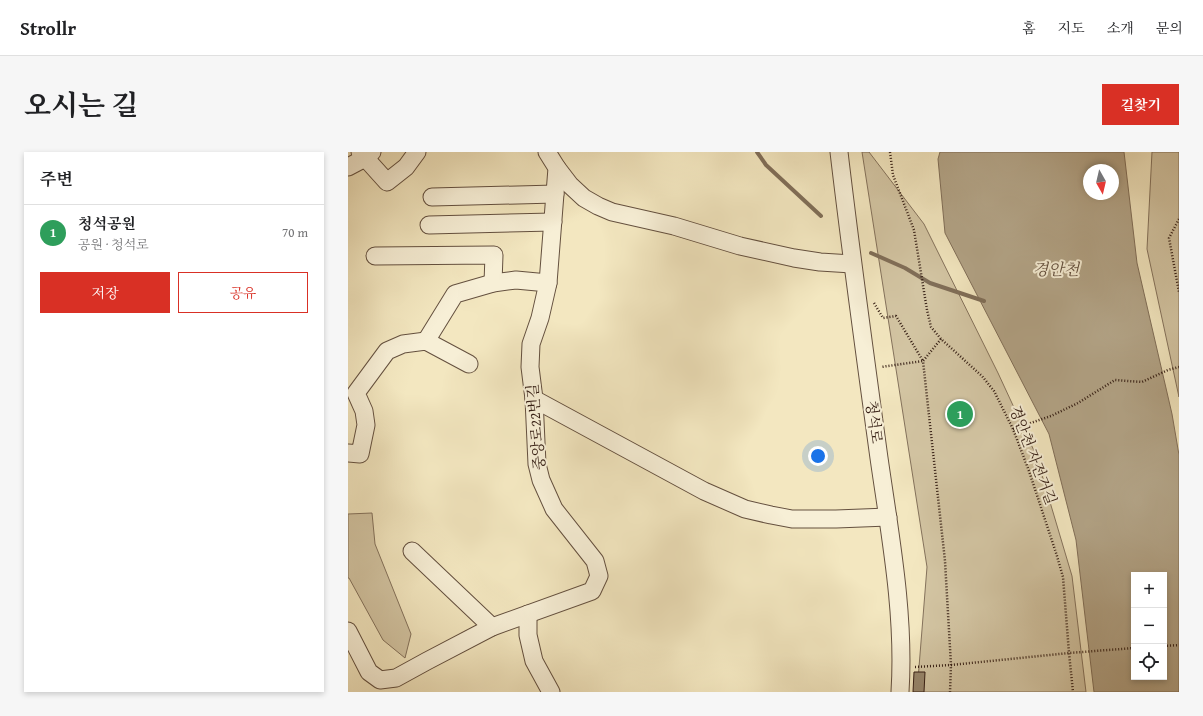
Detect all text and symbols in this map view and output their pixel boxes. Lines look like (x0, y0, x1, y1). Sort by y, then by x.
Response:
text: Strollr (20, 14, 76, 42)
text: 홈 (1022, 18, 1036, 38)
text: 지도 (1058, 18, 1085, 38)
text: 소개 (1107, 18, 1134, 38)
text: 문의 (1156, 18, 1183, 38)
text: 오시는 길 (24, 84, 138, 125)
button: 길찾기 (1102, 84, 1179, 125)
north arrow (1083, 164, 1119, 200)
text: 주변 (40, 166, 73, 191)
text: 청석공원 (78, 213, 136, 234)
text: 1 (50, 223, 56, 242)
text: 70 m (282, 223, 308, 242)
text: 공원 · 청석로 (78, 235, 149, 254)
water label: 경안천 (1033, 257, 1081, 281)
button: 저장 (40, 272, 170, 313)
button: 공유 (178, 272, 308, 313)
street label: 중앙로22번길 (521, 383, 550, 471)
street label: 청석로 (861, 399, 888, 445)
pin: 1 (947, 399, 973, 429)
street label: 경안천 자전거길 (1005, 402, 1062, 507)
your location (808, 446, 828, 466)
map controls (1131, 572, 1167, 680)
button: + (1131, 572, 1167, 608)
button: − (1131, 608, 1167, 644)
button: locate (1131, 644, 1167, 680)

